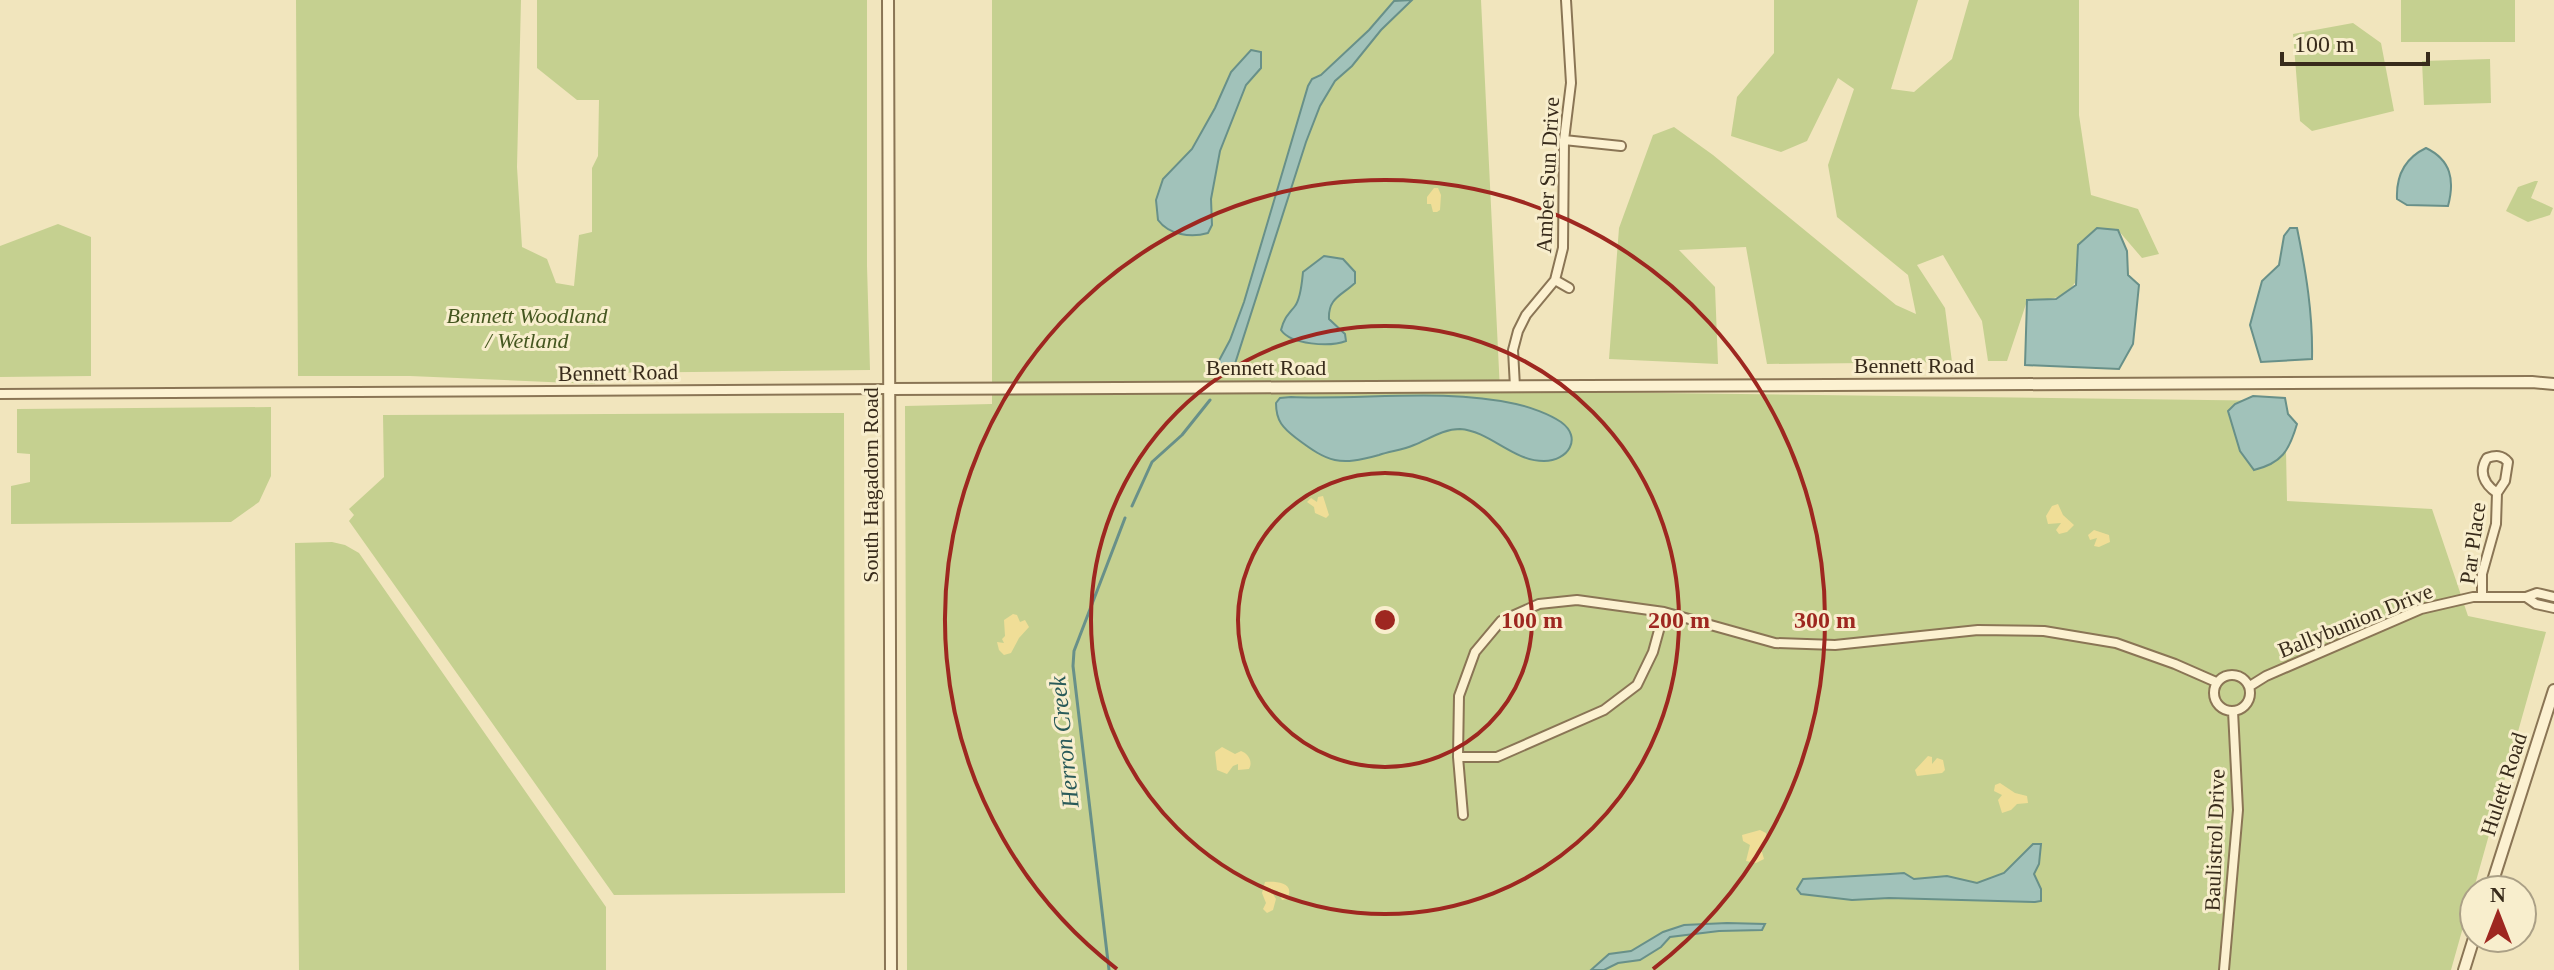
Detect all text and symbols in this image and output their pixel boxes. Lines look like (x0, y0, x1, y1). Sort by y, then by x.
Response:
scale bar (2282, 16, 2428, 66)
text: 100 m (2294, 31, 2355, 57)
street label: Amber Sun Drive (1531, 96, 1564, 254)
park label: Bennett Woodland / Wetland (446, 303, 609, 353)
street label: Bennett Road (1854, 353, 1974, 378)
street label: Bennett Road (1206, 355, 1326, 380)
street label: Bennett Road (558, 359, 678, 386)
street label: South Hagadorn Road (858, 387, 883, 583)
street label: Par Place (2454, 500, 2491, 586)
street label: Ballybunion Drive (2274, 578, 2436, 663)
centre of rings (1371, 606, 1399, 634)
text: 100 m (1501, 607, 1563, 633)
text: 200 m (1648, 607, 1710, 633)
text: 300 m (1794, 607, 1856, 633)
water label: Herron Creek (1044, 675, 1084, 810)
street label: Hulett Road (2475, 729, 2532, 839)
street label: Baulistrol Drive (2200, 768, 2229, 912)
north arrow (2458, 874, 2538, 954)
text: N (2490, 882, 2506, 907)

